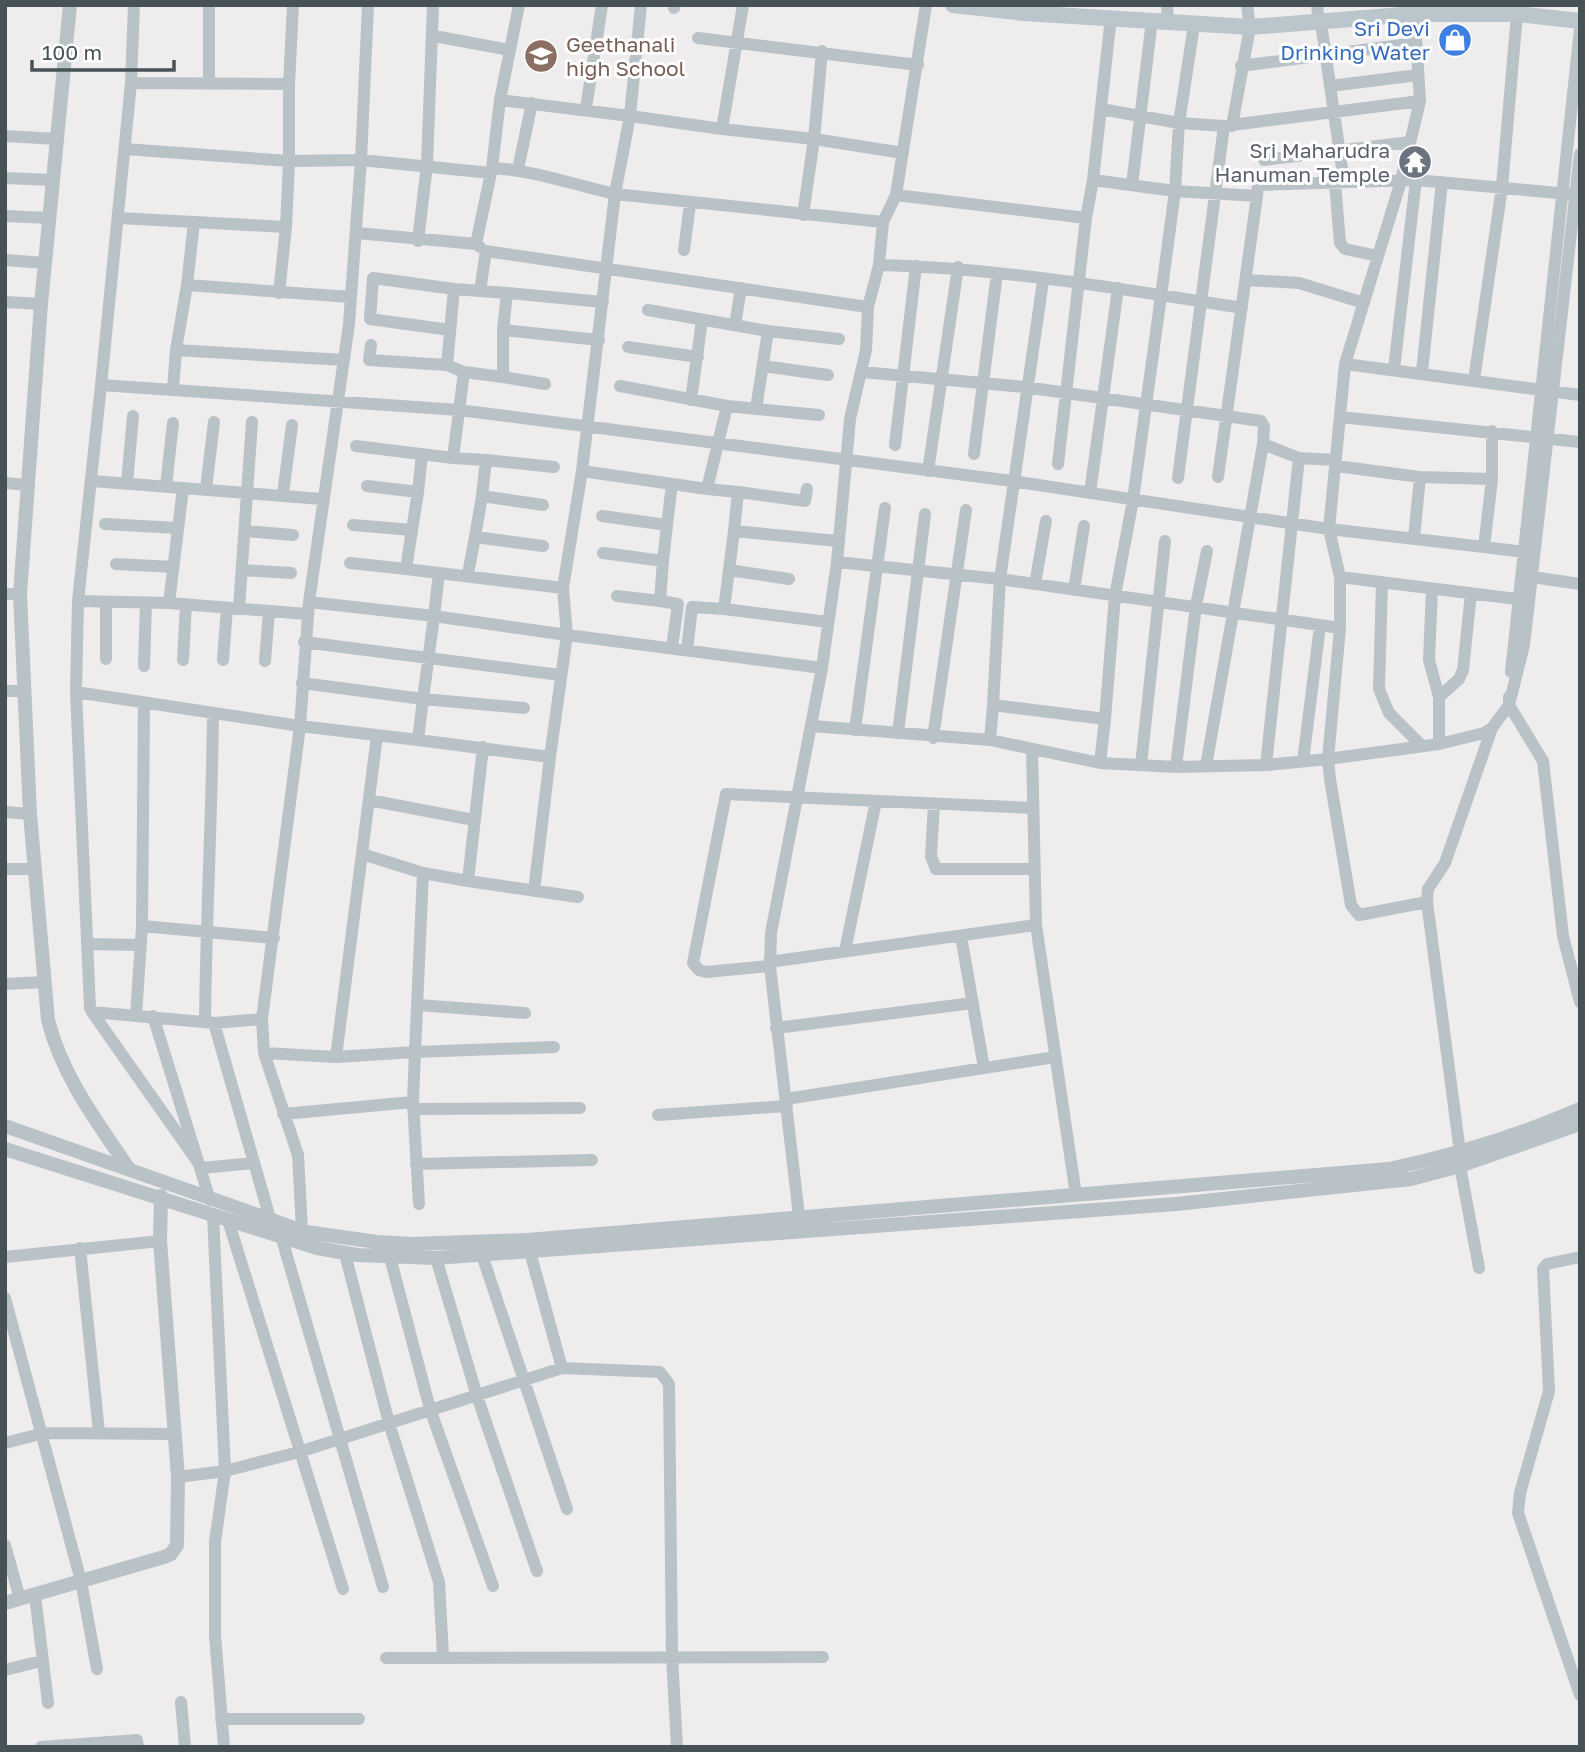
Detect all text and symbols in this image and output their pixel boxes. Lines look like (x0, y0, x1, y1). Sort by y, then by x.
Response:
place label: Sri Devi Drinking Water (1280, 15, 1430, 65)
shop icon: Sri Devi Drinking Water (1436, 21, 1474, 59)
scale bar (32, 28, 173, 72)
place label: Geethanali high School (566, 31, 685, 81)
school or university icon: Geethanali high School (522, 37, 560, 75)
text: 100 m (42, 39, 102, 65)
place label: Sri Maharudra Hanuman Temple (1214, 137, 1390, 187)
temple icon: Sri Maharudra Hanuman Temple (1396, 143, 1434, 181)

